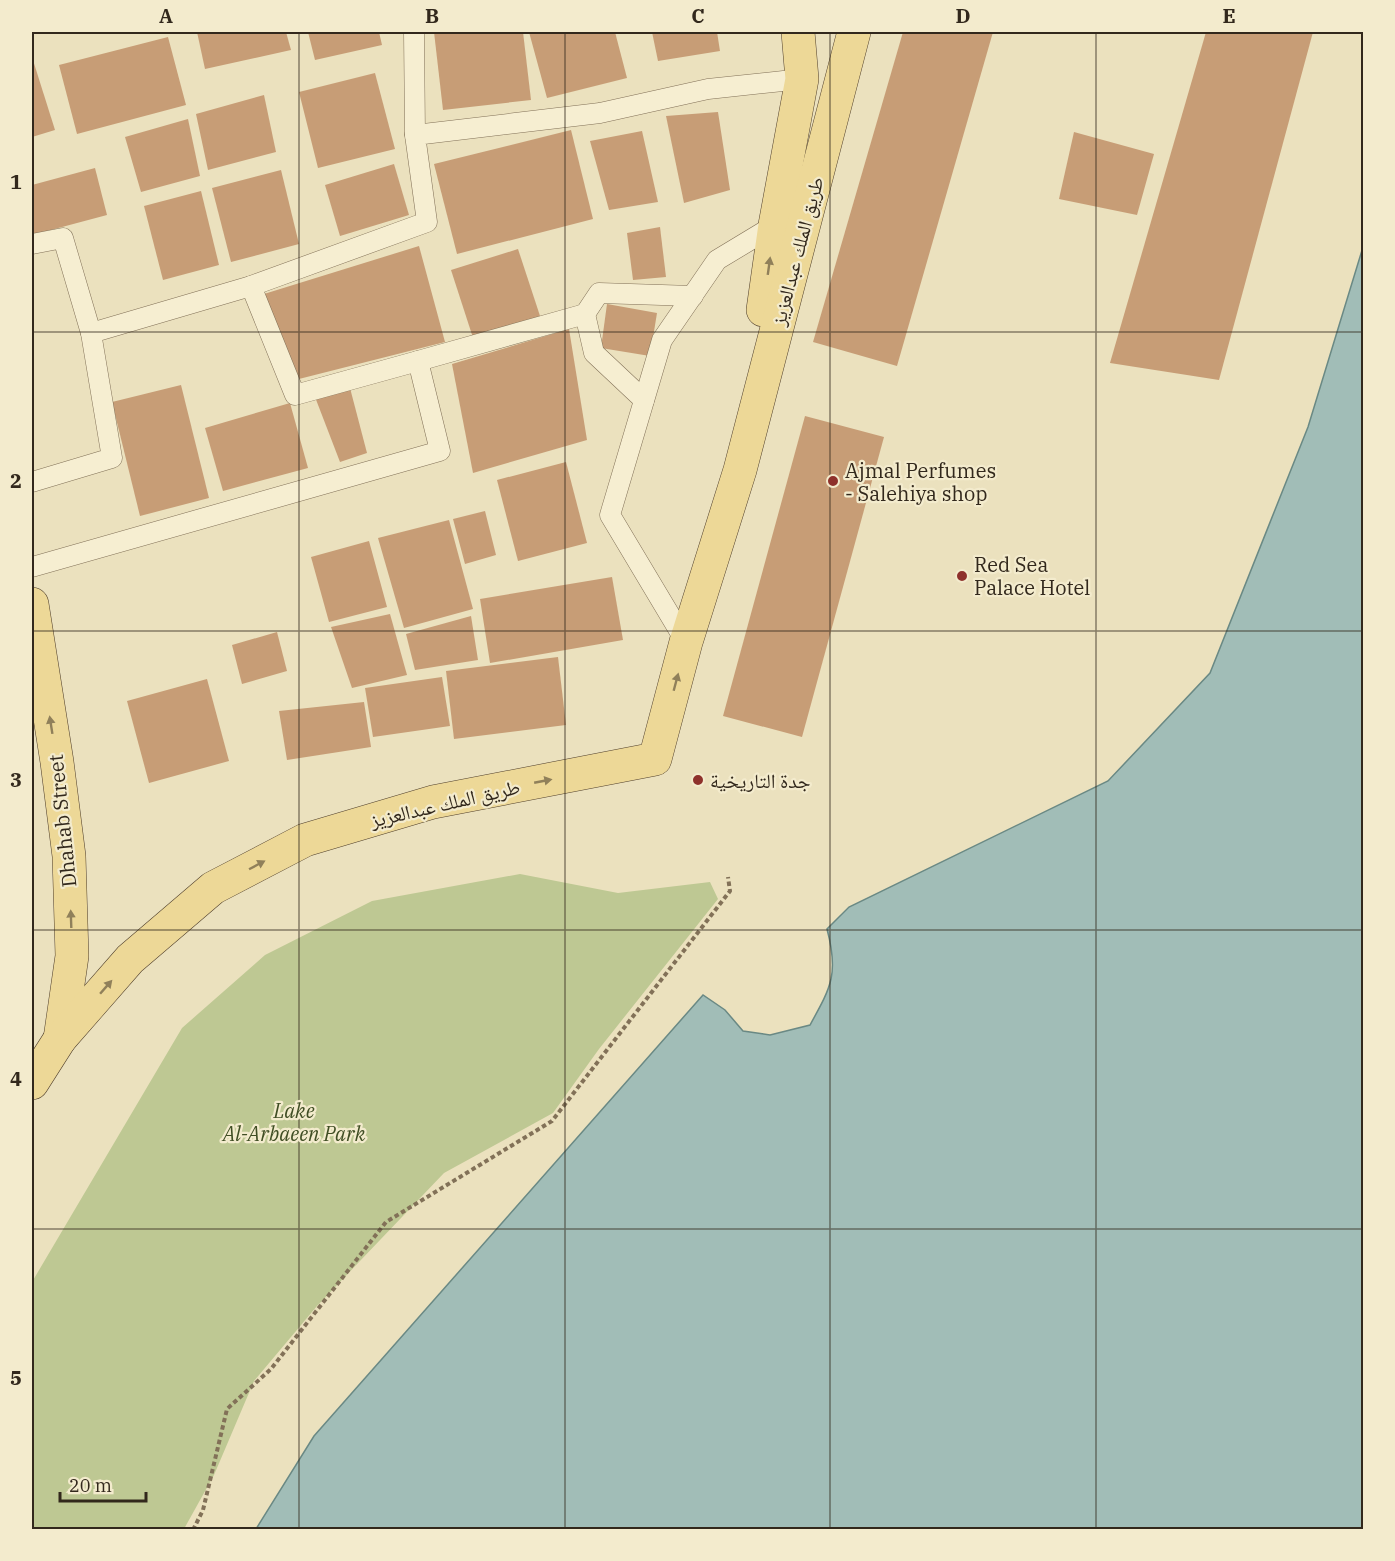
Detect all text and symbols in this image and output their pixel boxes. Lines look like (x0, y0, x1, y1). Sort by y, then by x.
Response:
text: A (159, 2, 173, 29)
text: B (425, 2, 439, 29)
text: C (691, 2, 705, 29)
text: D (955, 2, 971, 29)
text: E (1222, 2, 1236, 29)
text: 1 (10, 168, 22, 195)
street label: طريق الملك عبدالعزيز (764, 174, 830, 329)
one-way arrow (764, 256, 773, 275)
place label: Ajmal Perfumes - Salehiya shop (845, 457, 996, 507)
text: 2 (10, 467, 22, 494)
marker: Ajmal Perfumes - Salehiya shop (826, 474, 840, 488)
place label: Red Sea Palace Hotel (974, 551, 1090, 601)
marker: Red Sea Palace Hotel (955, 569, 969, 583)
one-way arrow (671, 672, 681, 691)
one-way arrow (47, 715, 56, 734)
street label: Dhahab Street (42, 753, 82, 889)
text: 3 (10, 766, 22, 793)
place label: جدة التاريخية (710, 767, 811, 794)
street label: طريق الملك عبدالعزيز (367, 773, 523, 834)
marker: جدة التاريخية (691, 773, 705, 787)
one-way arrow (533, 776, 552, 785)
one-way arrow (248, 860, 265, 870)
one-way arrow (66, 909, 76, 928)
one-way arrow (99, 980, 112, 995)
text: 4 (10, 1065, 22, 1092)
park label: Lake Al-Arbaeen Park (221, 1097, 366, 1147)
text: 5 (10, 1364, 22, 1391)
scale bar (60, 1465, 146, 1503)
text: 20 m (69, 1474, 112, 1497)

